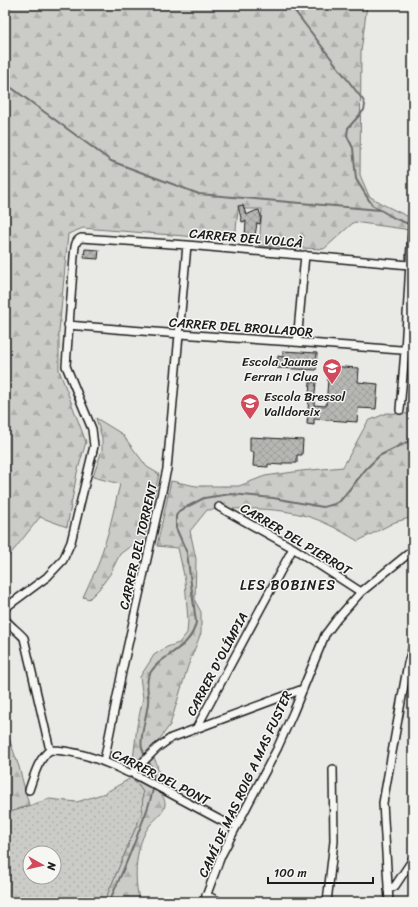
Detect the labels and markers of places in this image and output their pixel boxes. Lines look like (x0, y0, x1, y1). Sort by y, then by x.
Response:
place label: Escola Jaume Ferran i Clua (242, 350, 318, 388)
school or university icon: Escola Jaume Ferran i Clua (321, 357, 343, 385)
place label: Escola Bressol Valldoreix (264, 385, 346, 423)
school or university icon: Escola Bressol Valldoreix (239, 392, 261, 420)

